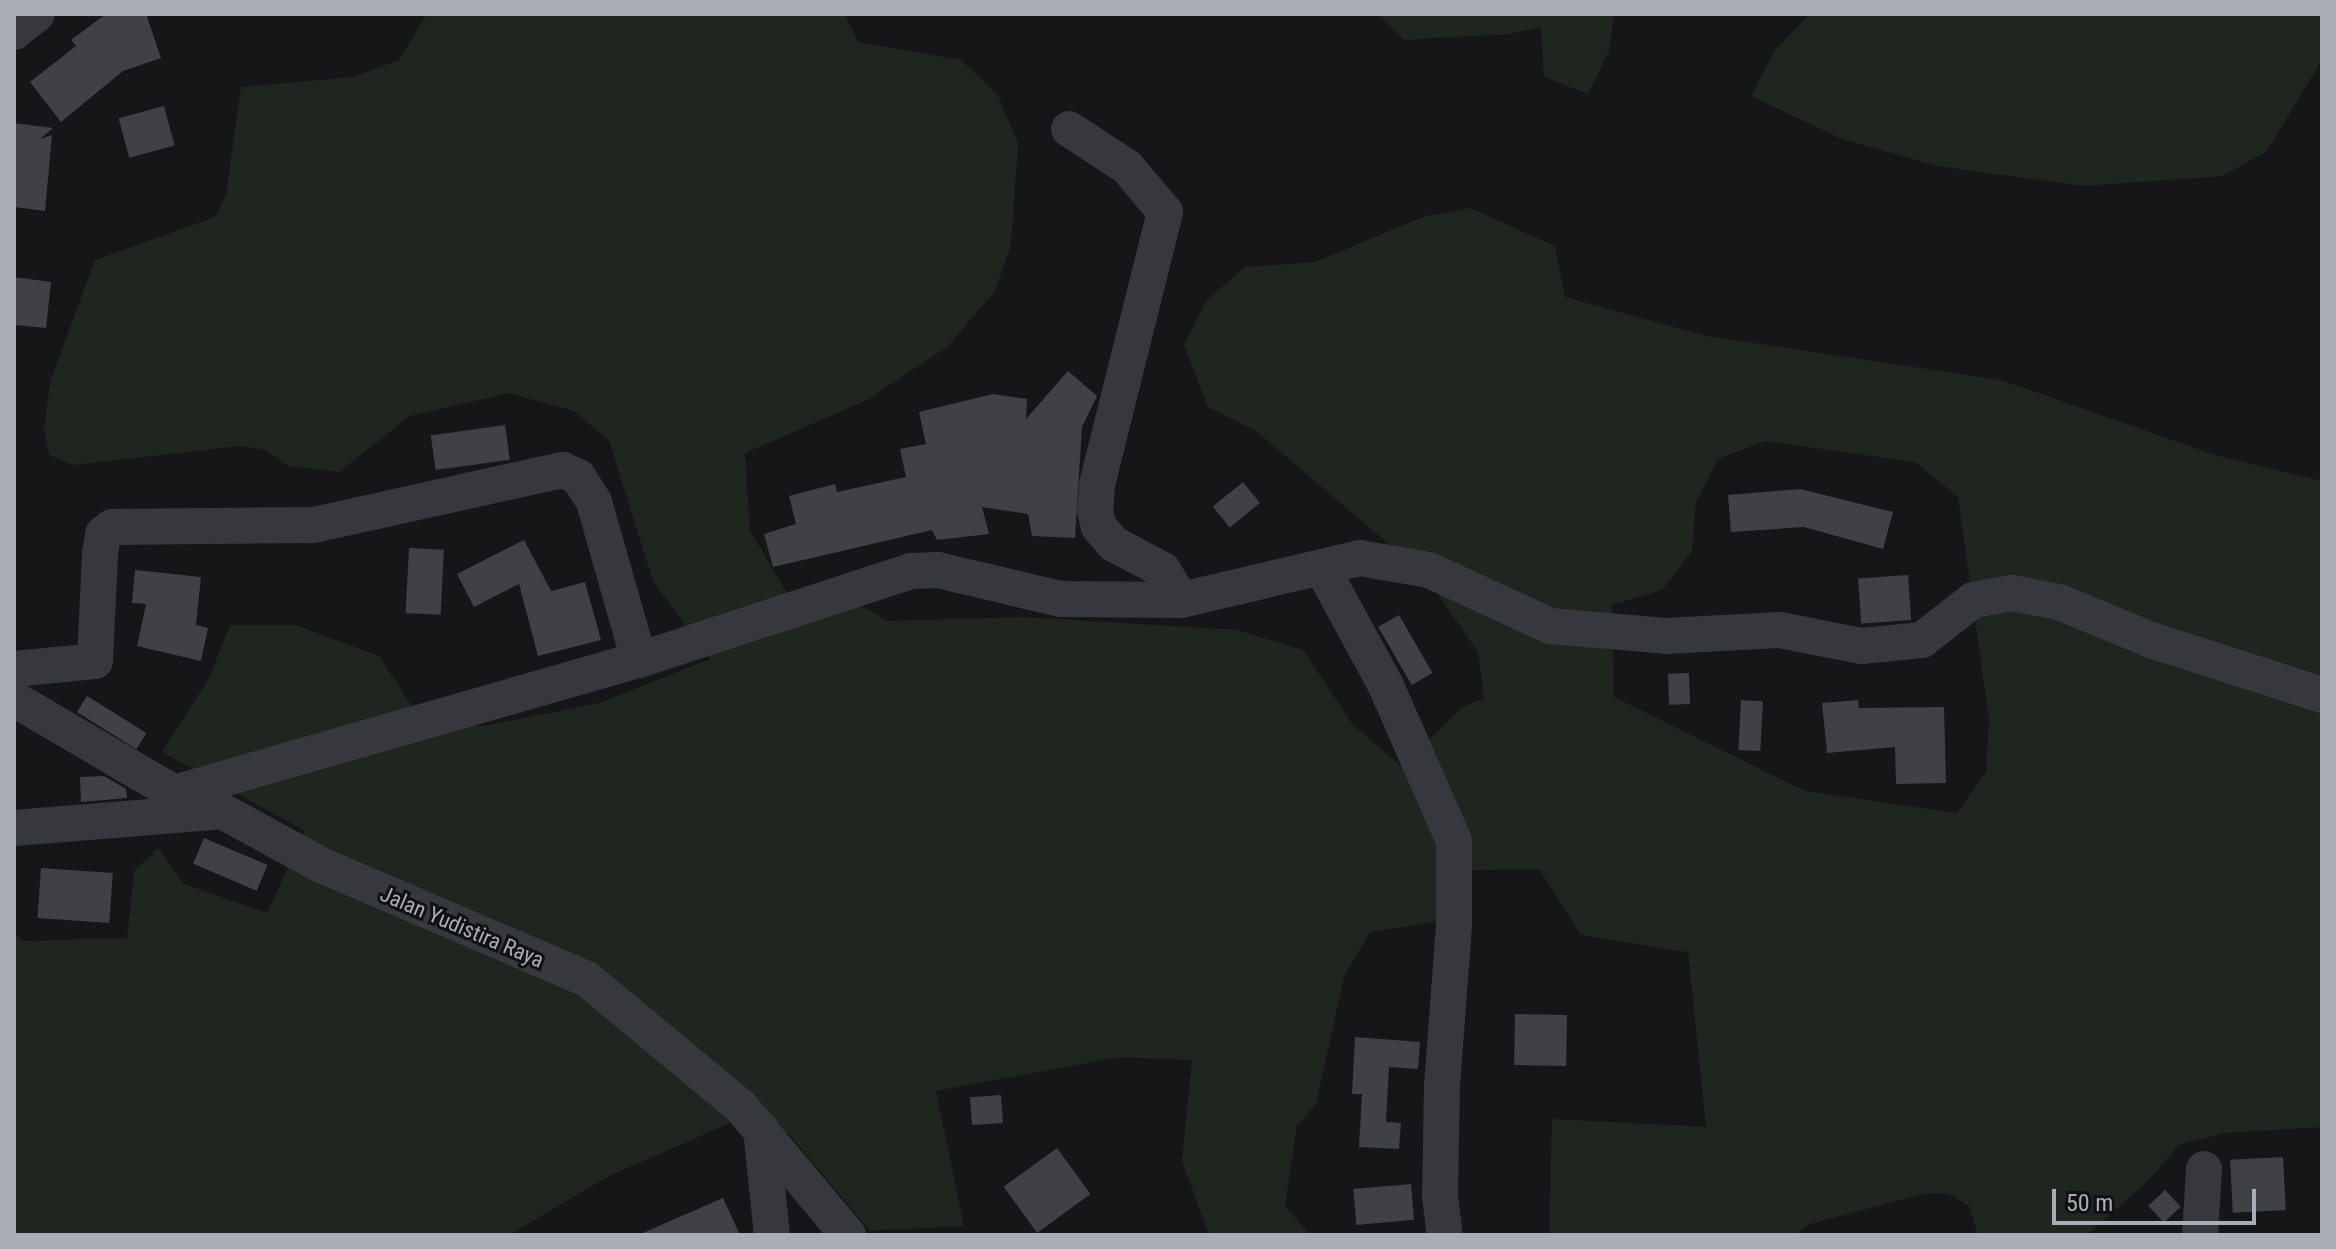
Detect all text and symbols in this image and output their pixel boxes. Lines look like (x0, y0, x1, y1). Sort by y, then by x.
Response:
street label: Jalan Yudistira Raya (376, 881, 548, 973)
scale bar (2056, 1173, 2260, 1223)
text: 50 m (2066, 1189, 2113, 1217)

